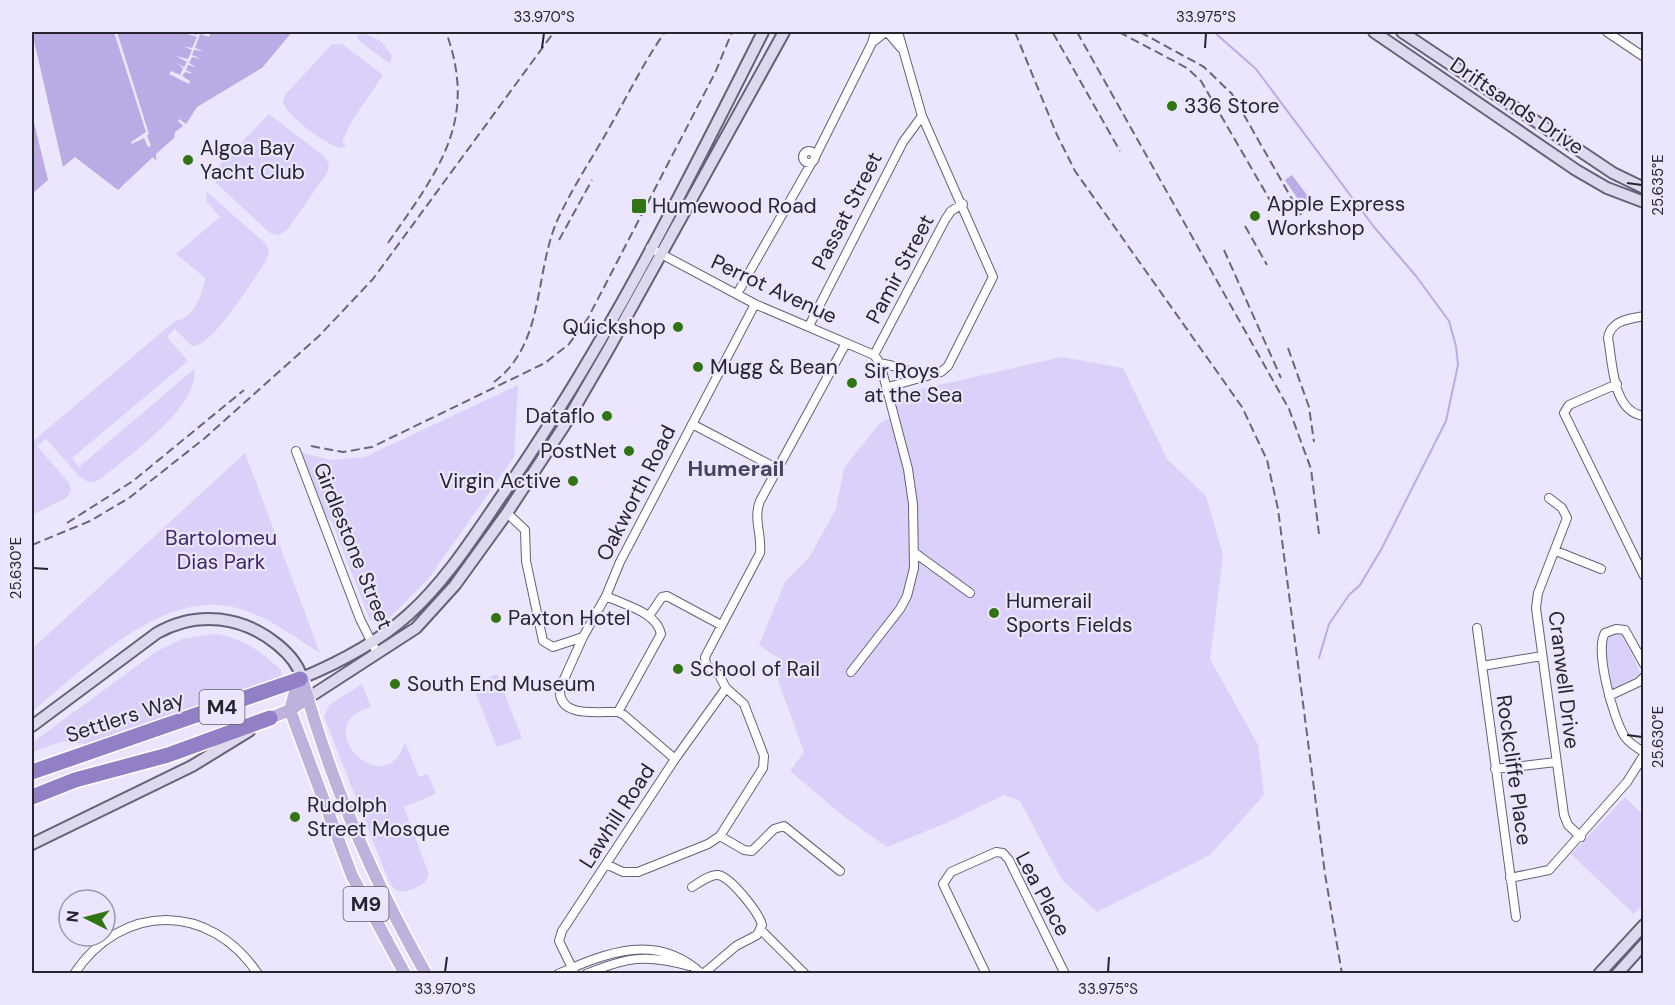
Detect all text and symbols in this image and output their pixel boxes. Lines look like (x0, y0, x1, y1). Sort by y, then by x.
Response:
text: 33.970°S (513, 7, 575, 27)
text: 33.975°S (1176, 7, 1236, 27)
street label: Driftsands Drive (1445, 51, 1589, 161)
place label: 336 Store (1184, 92, 1280, 120)
marker: 336 Store (1165, 99, 1179, 113)
place label: Algoa Bay Yacht Club (200, 134, 305, 186)
street label: Passat Street (805, 147, 889, 275)
marker: Algoa Bay Yacht Club (181, 153, 195, 167)
text: 25.635°E (1648, 154, 1668, 216)
place label: Apple Express Workshop (1267, 190, 1405, 242)
place label: Humewood Road (652, 192, 817, 220)
marker: Humewood Road (630, 197, 648, 215)
marker: Apple Express Workshop (1248, 209, 1262, 223)
street label: Pamir Street (860, 210, 940, 328)
street label: Perrot Avenue (707, 248, 842, 330)
place label: Quickshop (562, 313, 666, 341)
marker: Quickshop (671, 320, 685, 334)
place label: Mugg & Bean (710, 353, 838, 381)
place label: Sir Roys at the Sea (864, 357, 962, 409)
marker: Mugg & Bean (691, 360, 705, 374)
marker: Sir Roys at the Sea (845, 376, 859, 390)
place label: Dataflo (525, 402, 595, 430)
marker: Dataflo (600, 409, 614, 423)
street label: Oakworth Road (590, 420, 682, 566)
place label: PostNet (540, 437, 617, 465)
marker: PostNet (622, 444, 636, 458)
district label: Humerail (688, 454, 785, 483)
street label: Girdlestone Street (307, 458, 399, 634)
place label: Virgin Active (439, 467, 561, 495)
marker: Virgin Active (566, 474, 580, 488)
park label: Bartolomeu Dias Park (165, 524, 277, 576)
text: 25.630°E (6, 537, 26, 599)
place label: Humerail Sports Fields (1006, 587, 1133, 639)
place label: Paxton Hotel (508, 604, 630, 632)
marker: Humerail Sports Fields (987, 606, 1001, 620)
street label: Cranwell Drive (1542, 610, 1586, 751)
marker: Paxton Hotel (489, 611, 503, 625)
place label: School of Rail (690, 655, 820, 683)
marker: School of Rail (671, 662, 685, 676)
place label: South End Museum (407, 670, 595, 698)
marker: South End Museum (388, 677, 402, 691)
street label: Settlers Way (62, 685, 188, 749)
road number: M4 (200, 690, 244, 724)
street label: Rockcliffe Place (1490, 693, 1538, 847)
text: 25.630°E (1648, 706, 1668, 768)
street label: Lawhill Road (573, 758, 661, 874)
place label: Rudolph Street Mosque (307, 791, 450, 843)
marker: Rudolph Street Mosque (288, 810, 302, 824)
street label: Lea Place (1009, 847, 1077, 941)
road number: M9 (344, 887, 388, 921)
north arrow (57, 888, 117, 948)
text: N (62, 910, 84, 923)
text: 33.970°S (414, 979, 476, 999)
text: 33.975°S (1078, 979, 1138, 999)

